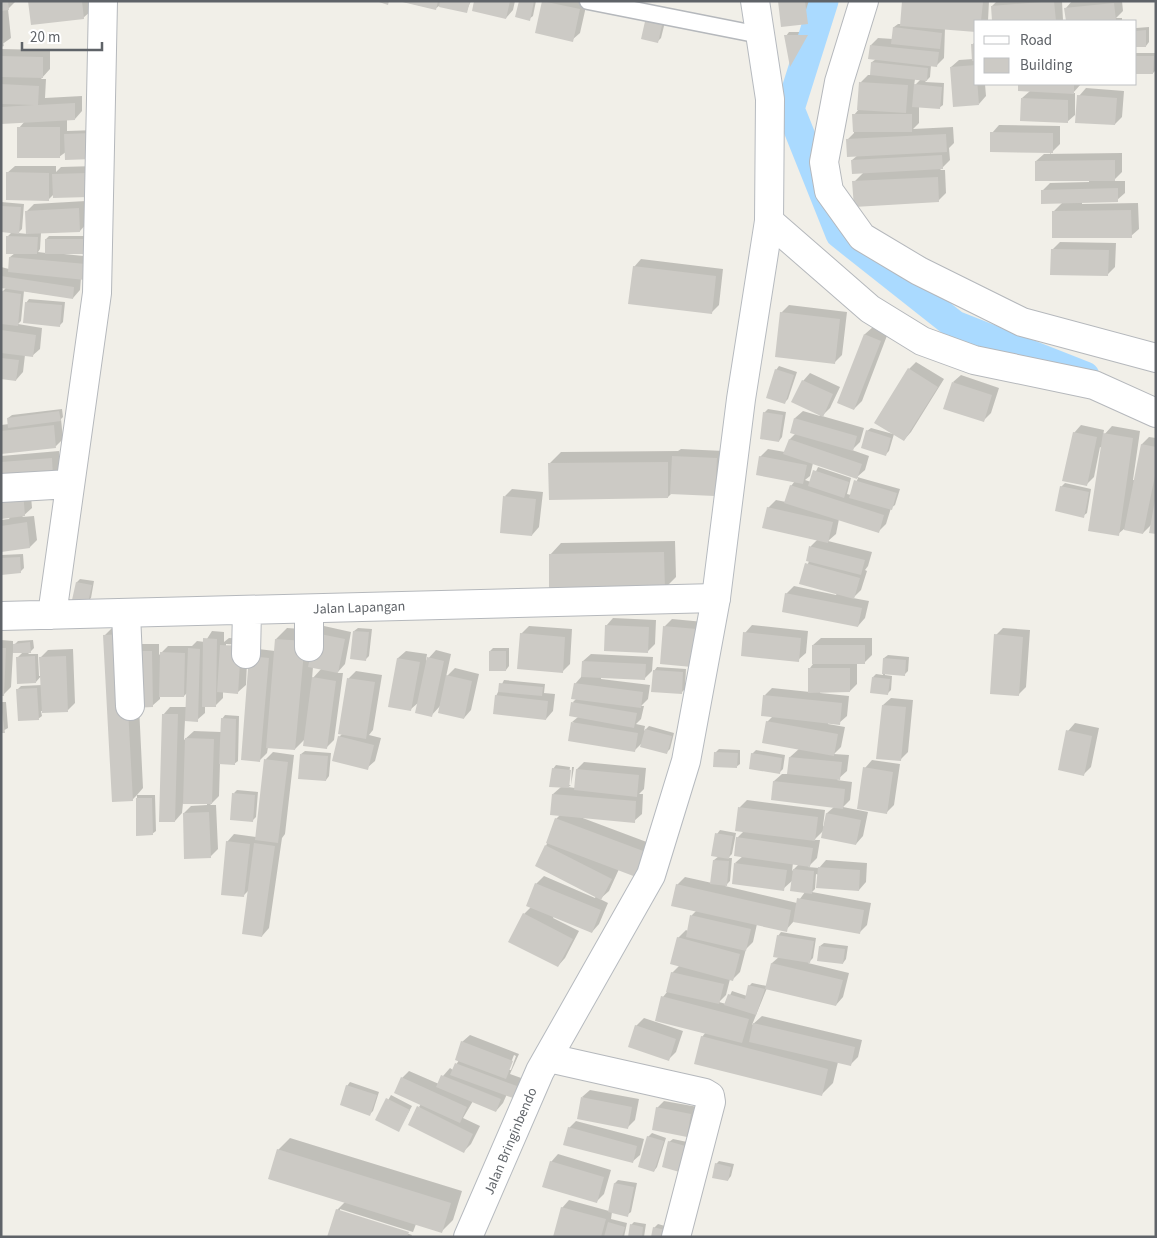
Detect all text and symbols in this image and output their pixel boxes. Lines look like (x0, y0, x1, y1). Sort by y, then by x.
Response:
scale bar (22, 20, 102, 52)
legend (974, 20, 1137, 85)
text: 20 m (30, 27, 60, 48)
text: Road (1020, 30, 1052, 51)
text: Building (1020, 55, 1073, 76)
street label: Jalan Lapangan (312, 596, 406, 620)
street label: Jalan Bringinbendo (479, 1085, 543, 1198)

